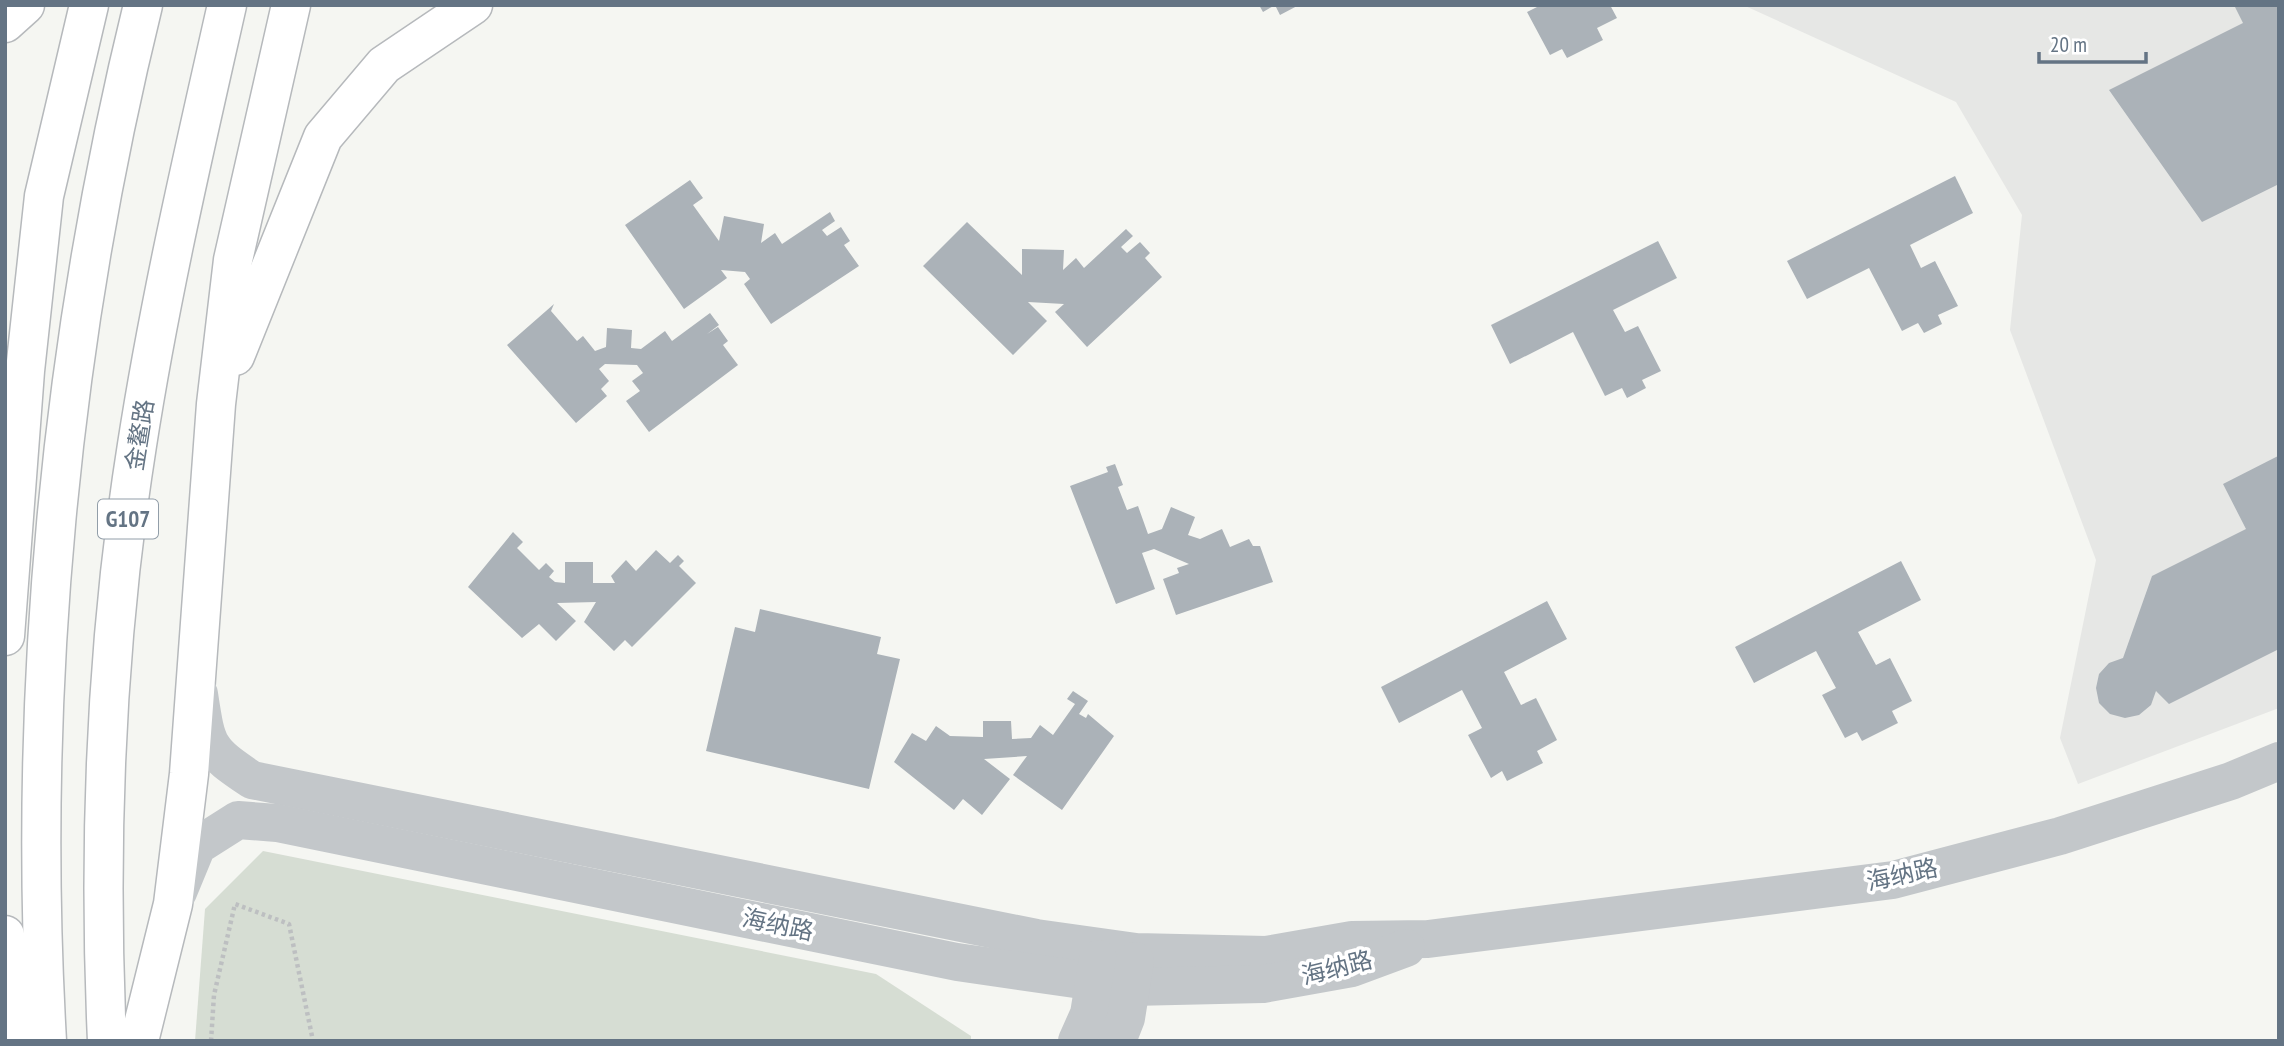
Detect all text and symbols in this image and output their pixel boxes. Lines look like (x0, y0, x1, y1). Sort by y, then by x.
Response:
scale bar (2039, 21, 2146, 65)
text: 20 m (2050, 31, 2087, 58)
street label: 金鳌路 (119, 397, 160, 473)
road number: G107 (98, 499, 158, 538)
street label: 海纳路 (1863, 852, 1940, 897)
street label: 海纳路 (740, 902, 817, 947)
street label: 海纳路 (1298, 944, 1376, 991)

